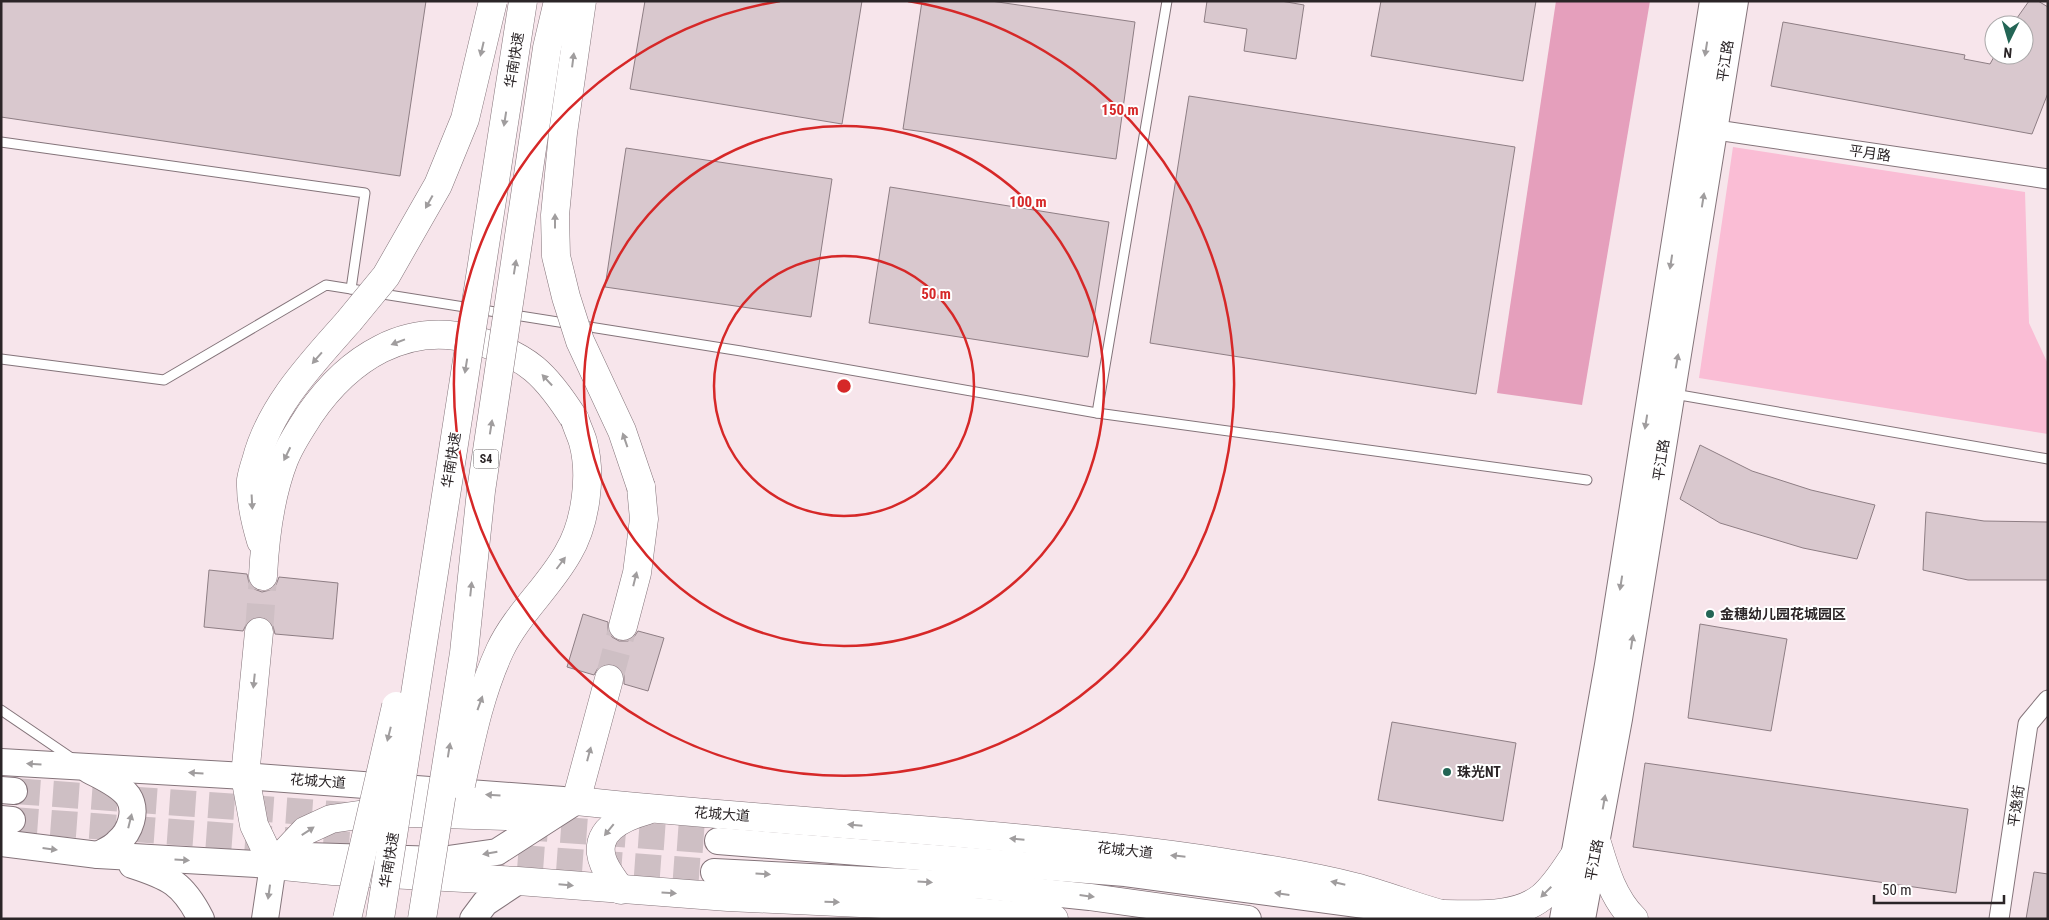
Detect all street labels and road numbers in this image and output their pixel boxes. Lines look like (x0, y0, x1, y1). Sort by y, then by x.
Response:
street label: 华南快速 (502, 31, 526, 89)
street label: 平江路 (1714, 39, 1736, 83)
street label: 平月路 (1848, 142, 1892, 164)
street label: 华南快速 (439, 431, 463, 489)
street label: 平江路 (1650, 438, 1672, 482)
road number: S4 (474, 449, 498, 468)
street label: 花城大道 (290, 771, 346, 791)
street label: 平逸街 (2005, 784, 2027, 828)
street label: 花城大道 (694, 804, 750, 824)
street label: 华南快速 (377, 831, 401, 889)
street label: 平江路 (1582, 838, 1606, 882)
street label: 花城大道 (1096, 839, 1154, 861)

